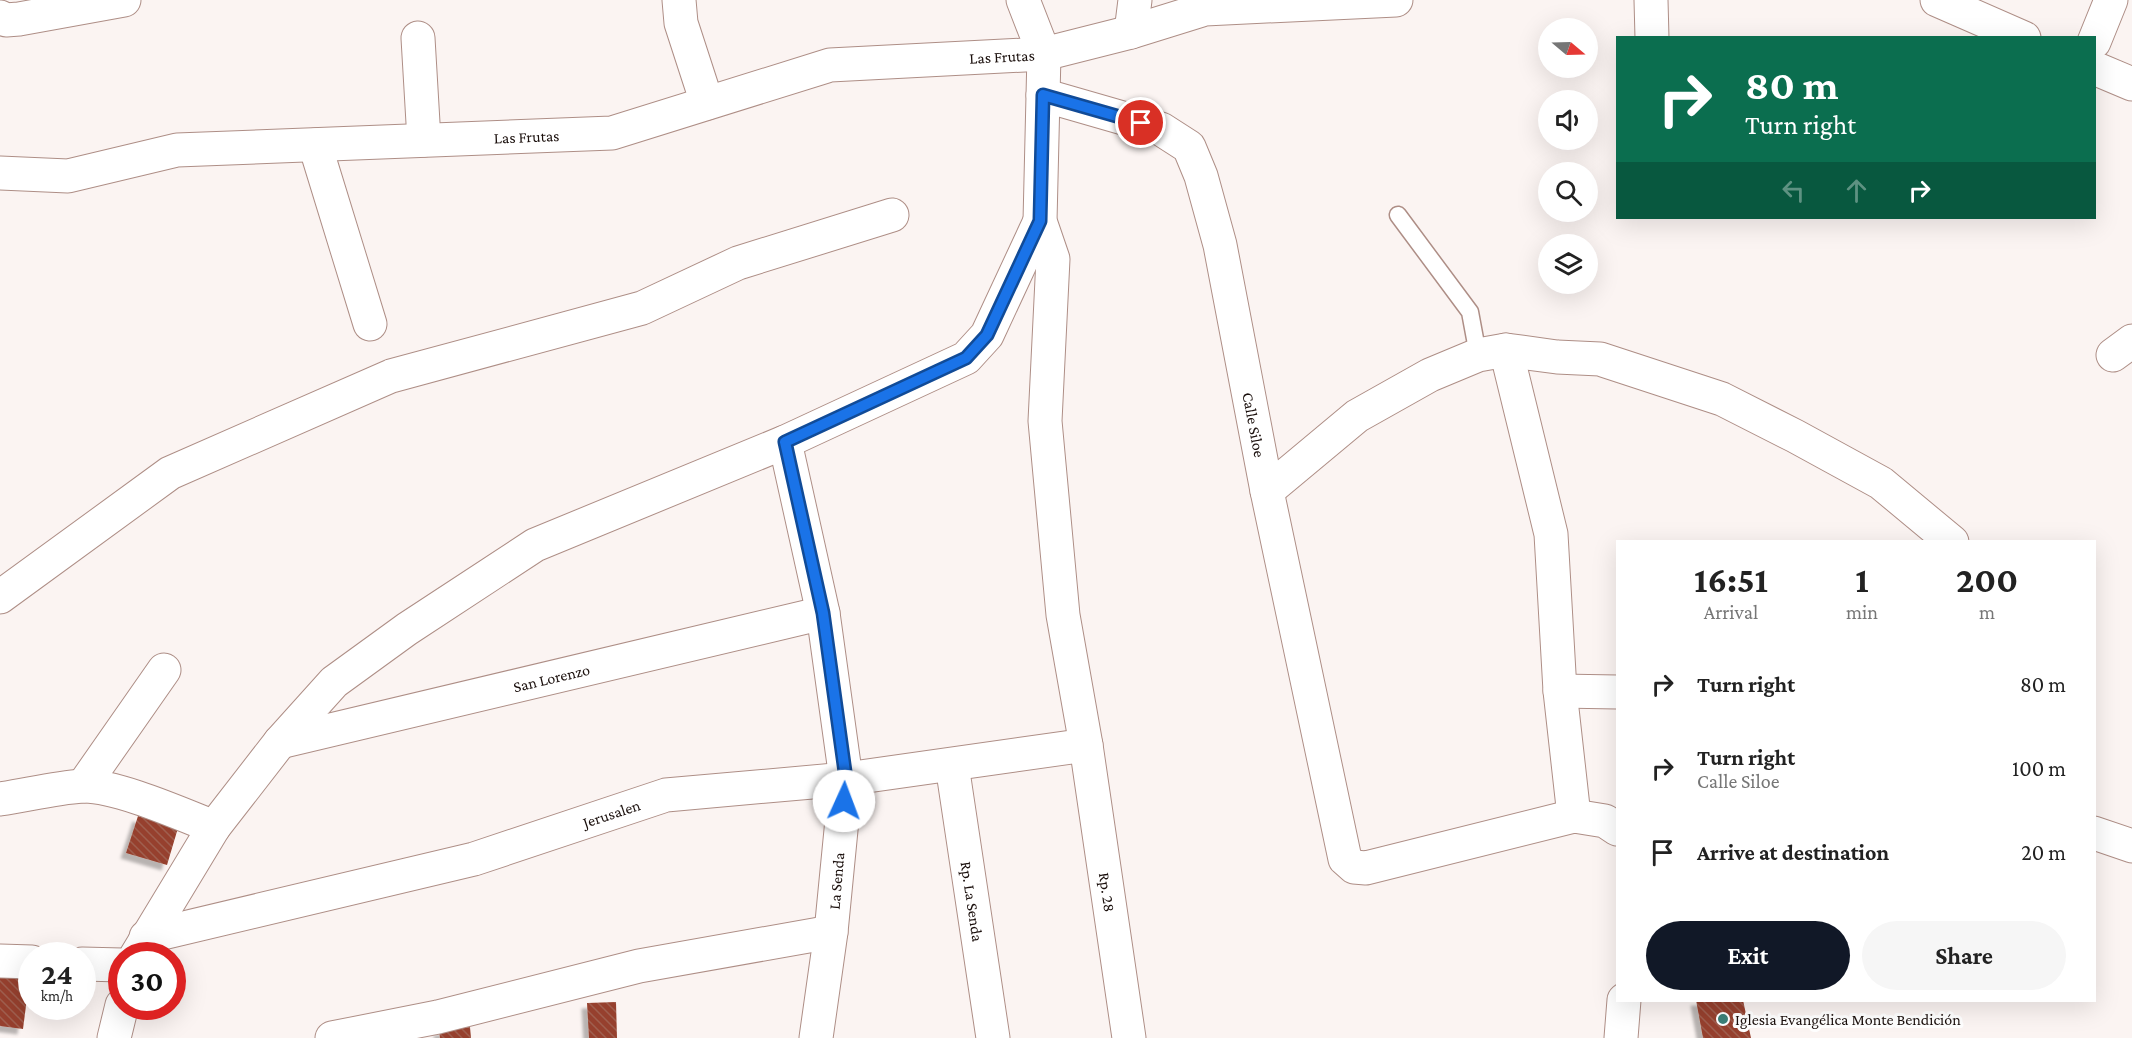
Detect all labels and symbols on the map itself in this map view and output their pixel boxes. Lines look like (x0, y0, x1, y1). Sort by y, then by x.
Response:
north arrow (1538, 18, 1598, 78)
street label: Las Frutas (969, 46, 1035, 67)
pin (1115, 97, 1166, 148)
street label: Las Frutas (494, 127, 560, 147)
street label: Calle Siloe (1239, 391, 1268, 459)
street label: San Lorenzo (512, 661, 592, 695)
position arrow (812, 769, 876, 833)
street label: Jerusalen (579, 796, 643, 833)
street label: La Senda (826, 851, 848, 910)
street label: Rp. La Senda (958, 860, 987, 943)
street label: Rp. 28 (1096, 871, 1118, 913)
speed limit sign: 30 (108, 942, 186, 1020)
place label: Iglesia Evangélica Monte Bendición (1735, 1011, 1961, 1029)
marker: Iglesia Evangélica Monte Bendición (1716, 1012, 1730, 1026)

